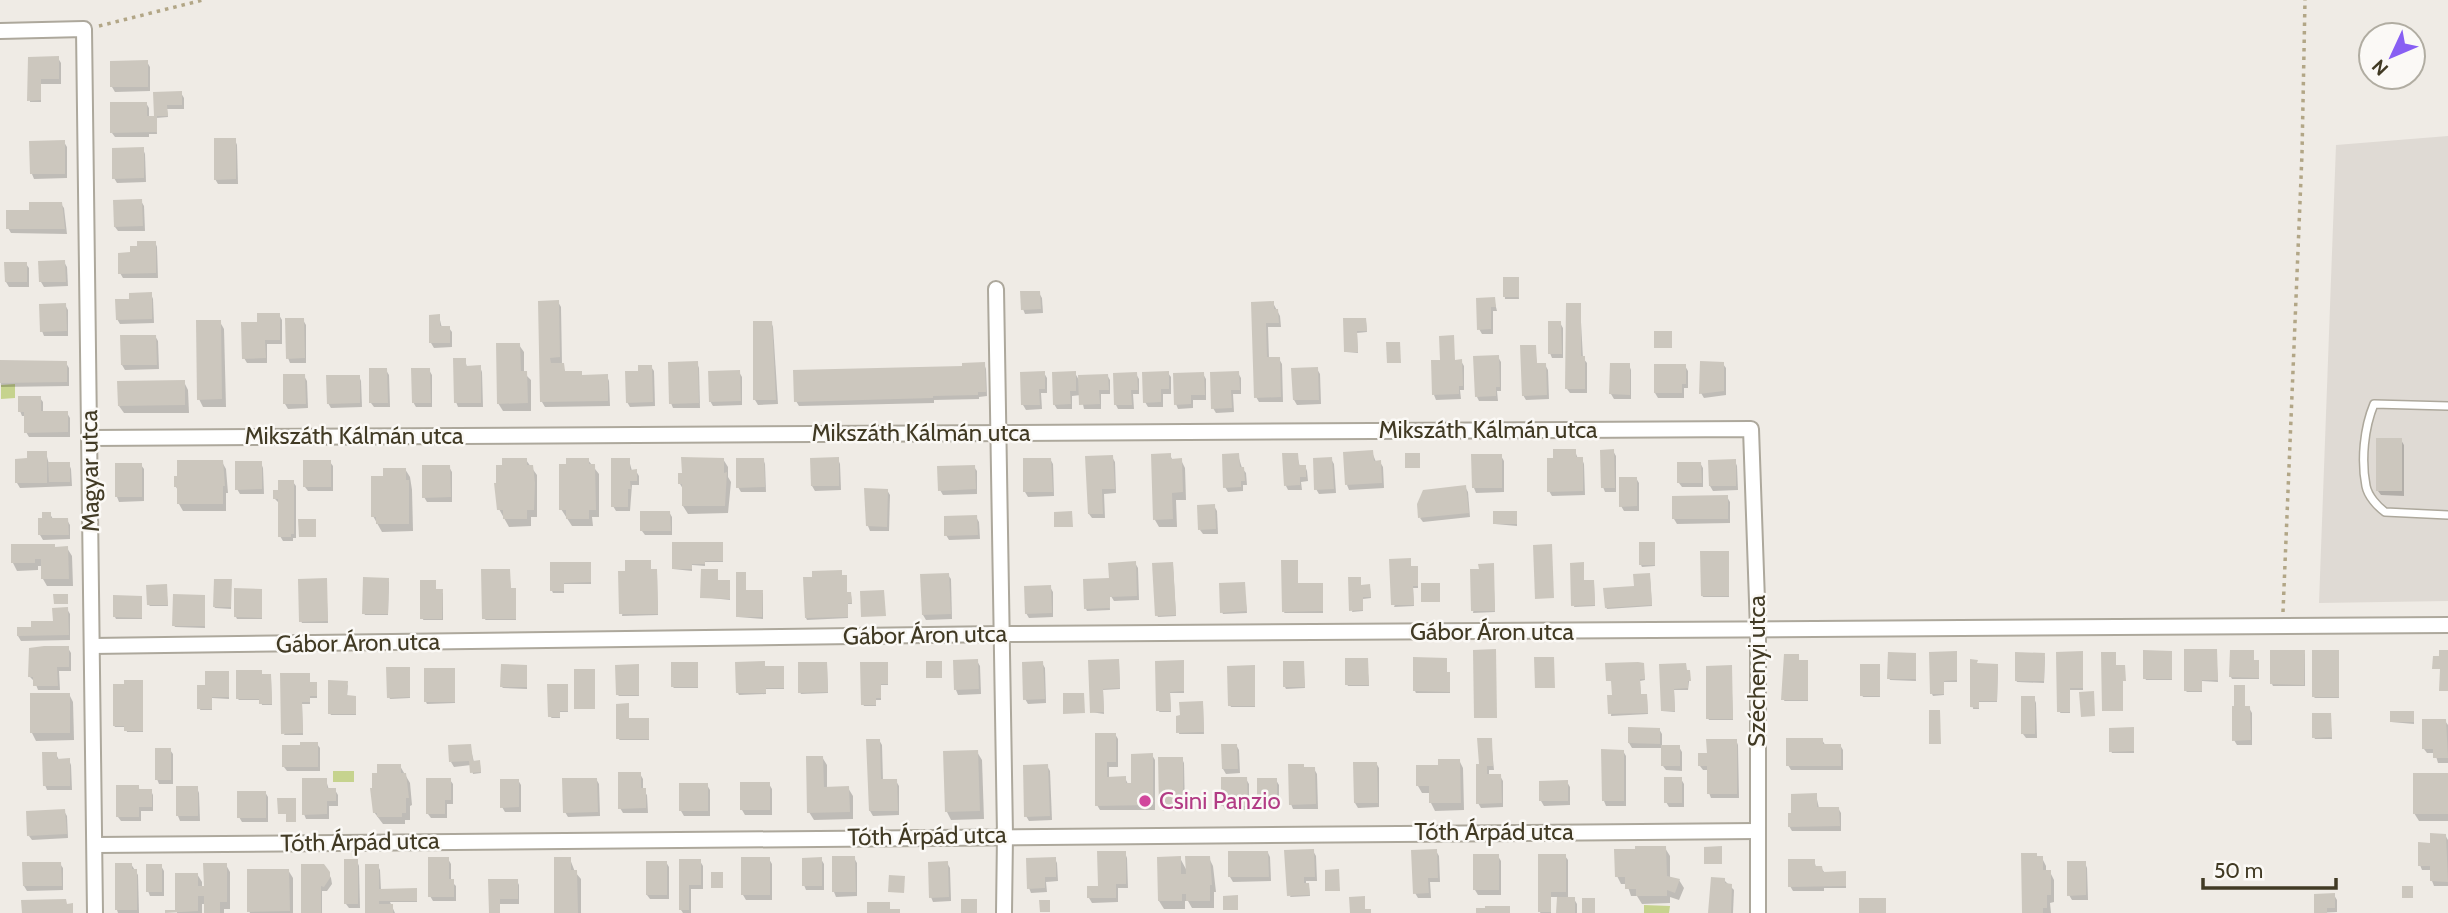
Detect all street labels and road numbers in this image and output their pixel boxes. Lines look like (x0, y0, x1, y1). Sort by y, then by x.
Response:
street label: Magyar utca (74, 409, 105, 532)
street label: Mikszáth Kálmán utca (1378, 415, 1598, 444)
street label: Mikszáth Kálmán utca (811, 418, 1031, 447)
street label: Mikszáth Kálmán utca (244, 421, 464, 450)
street label: Széchenyi utca (1742, 595, 1771, 747)
street label: Gábor Áron utca (1410, 617, 1575, 646)
street label: Gábor Áron utca (843, 619, 1008, 650)
street label: Gábor Áron utca (276, 627, 441, 658)
street label: Tóth Árpád utca (1414, 817, 1574, 846)
street label: Tóth Árpád utca (847, 820, 1007, 851)
street label: Tóth Árpád utca (280, 826, 440, 857)

